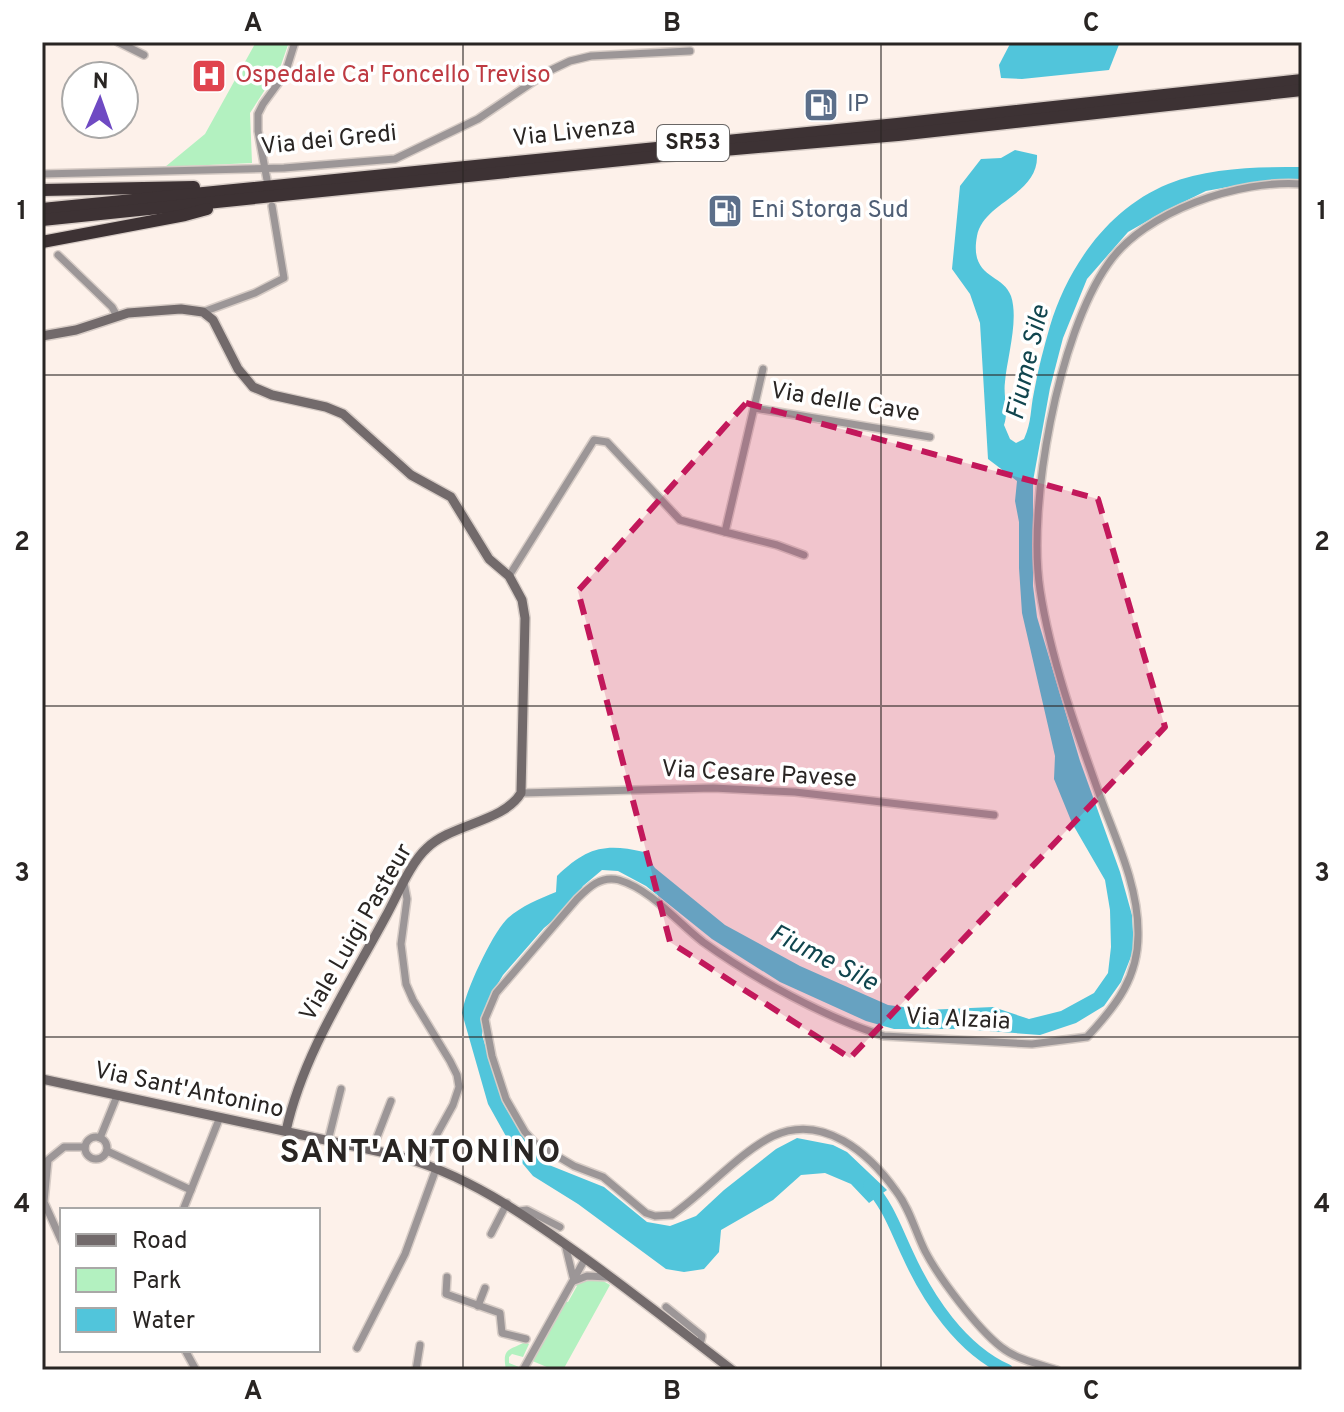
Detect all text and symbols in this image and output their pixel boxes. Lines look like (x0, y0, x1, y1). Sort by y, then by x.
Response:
text: A (244, 8, 262, 41)
text: B (663, 8, 681, 41)
text: C (1083, 8, 1099, 41)
hospital icon: Ospedale Ca' Foncello Treviso (190, 57, 228, 95)
north arrow (60, 60, 140, 140)
place label: Ospedale Ca' Foncello Treviso (235, 61, 551, 91)
text: N (92, 69, 109, 96)
fuel station icon: IP (802, 86, 840, 124)
place label: IP (847, 90, 869, 120)
street label: Via Livenza (511, 112, 637, 154)
street label: Via dei Gredi (260, 119, 398, 163)
road number: SR53 (657, 125, 729, 161)
fuel station icon: Eni Storga Sud (706, 192, 744, 230)
text: 1 (17, 196, 27, 229)
place label: Eni Storga Sud (751, 196, 909, 226)
text: 1 (1317, 196, 1327, 229)
water label: Fiume Sile (1000, 302, 1058, 424)
street label: Via delle Cave (768, 376, 922, 430)
text: 2 (14, 527, 30, 560)
text: 2 (1314, 527, 1330, 560)
street label: Via Cesare Pavese (661, 755, 857, 795)
street label: Viale Luigi Pasteur (294, 839, 420, 1027)
text: 3 (14, 858, 30, 891)
text: 3 (1314, 858, 1330, 891)
water label: Fiume Sile (763, 918, 883, 1000)
street label: Via Alzaia (905, 1002, 1011, 1038)
street label: Via Sant'Antonino (91, 1056, 287, 1126)
district label: SANT'ANTONINO (280, 1134, 562, 1174)
text: 4 (14, 1189, 30, 1222)
text: 4 (1314, 1189, 1330, 1222)
legend (60, 1208, 320, 1352)
text: Road (132, 1227, 188, 1257)
text: Park (132, 1267, 182, 1297)
text: Water (132, 1307, 195, 1337)
text: A (244, 1376, 262, 1409)
text: B (663, 1376, 681, 1409)
text: C (1083, 1376, 1099, 1409)

